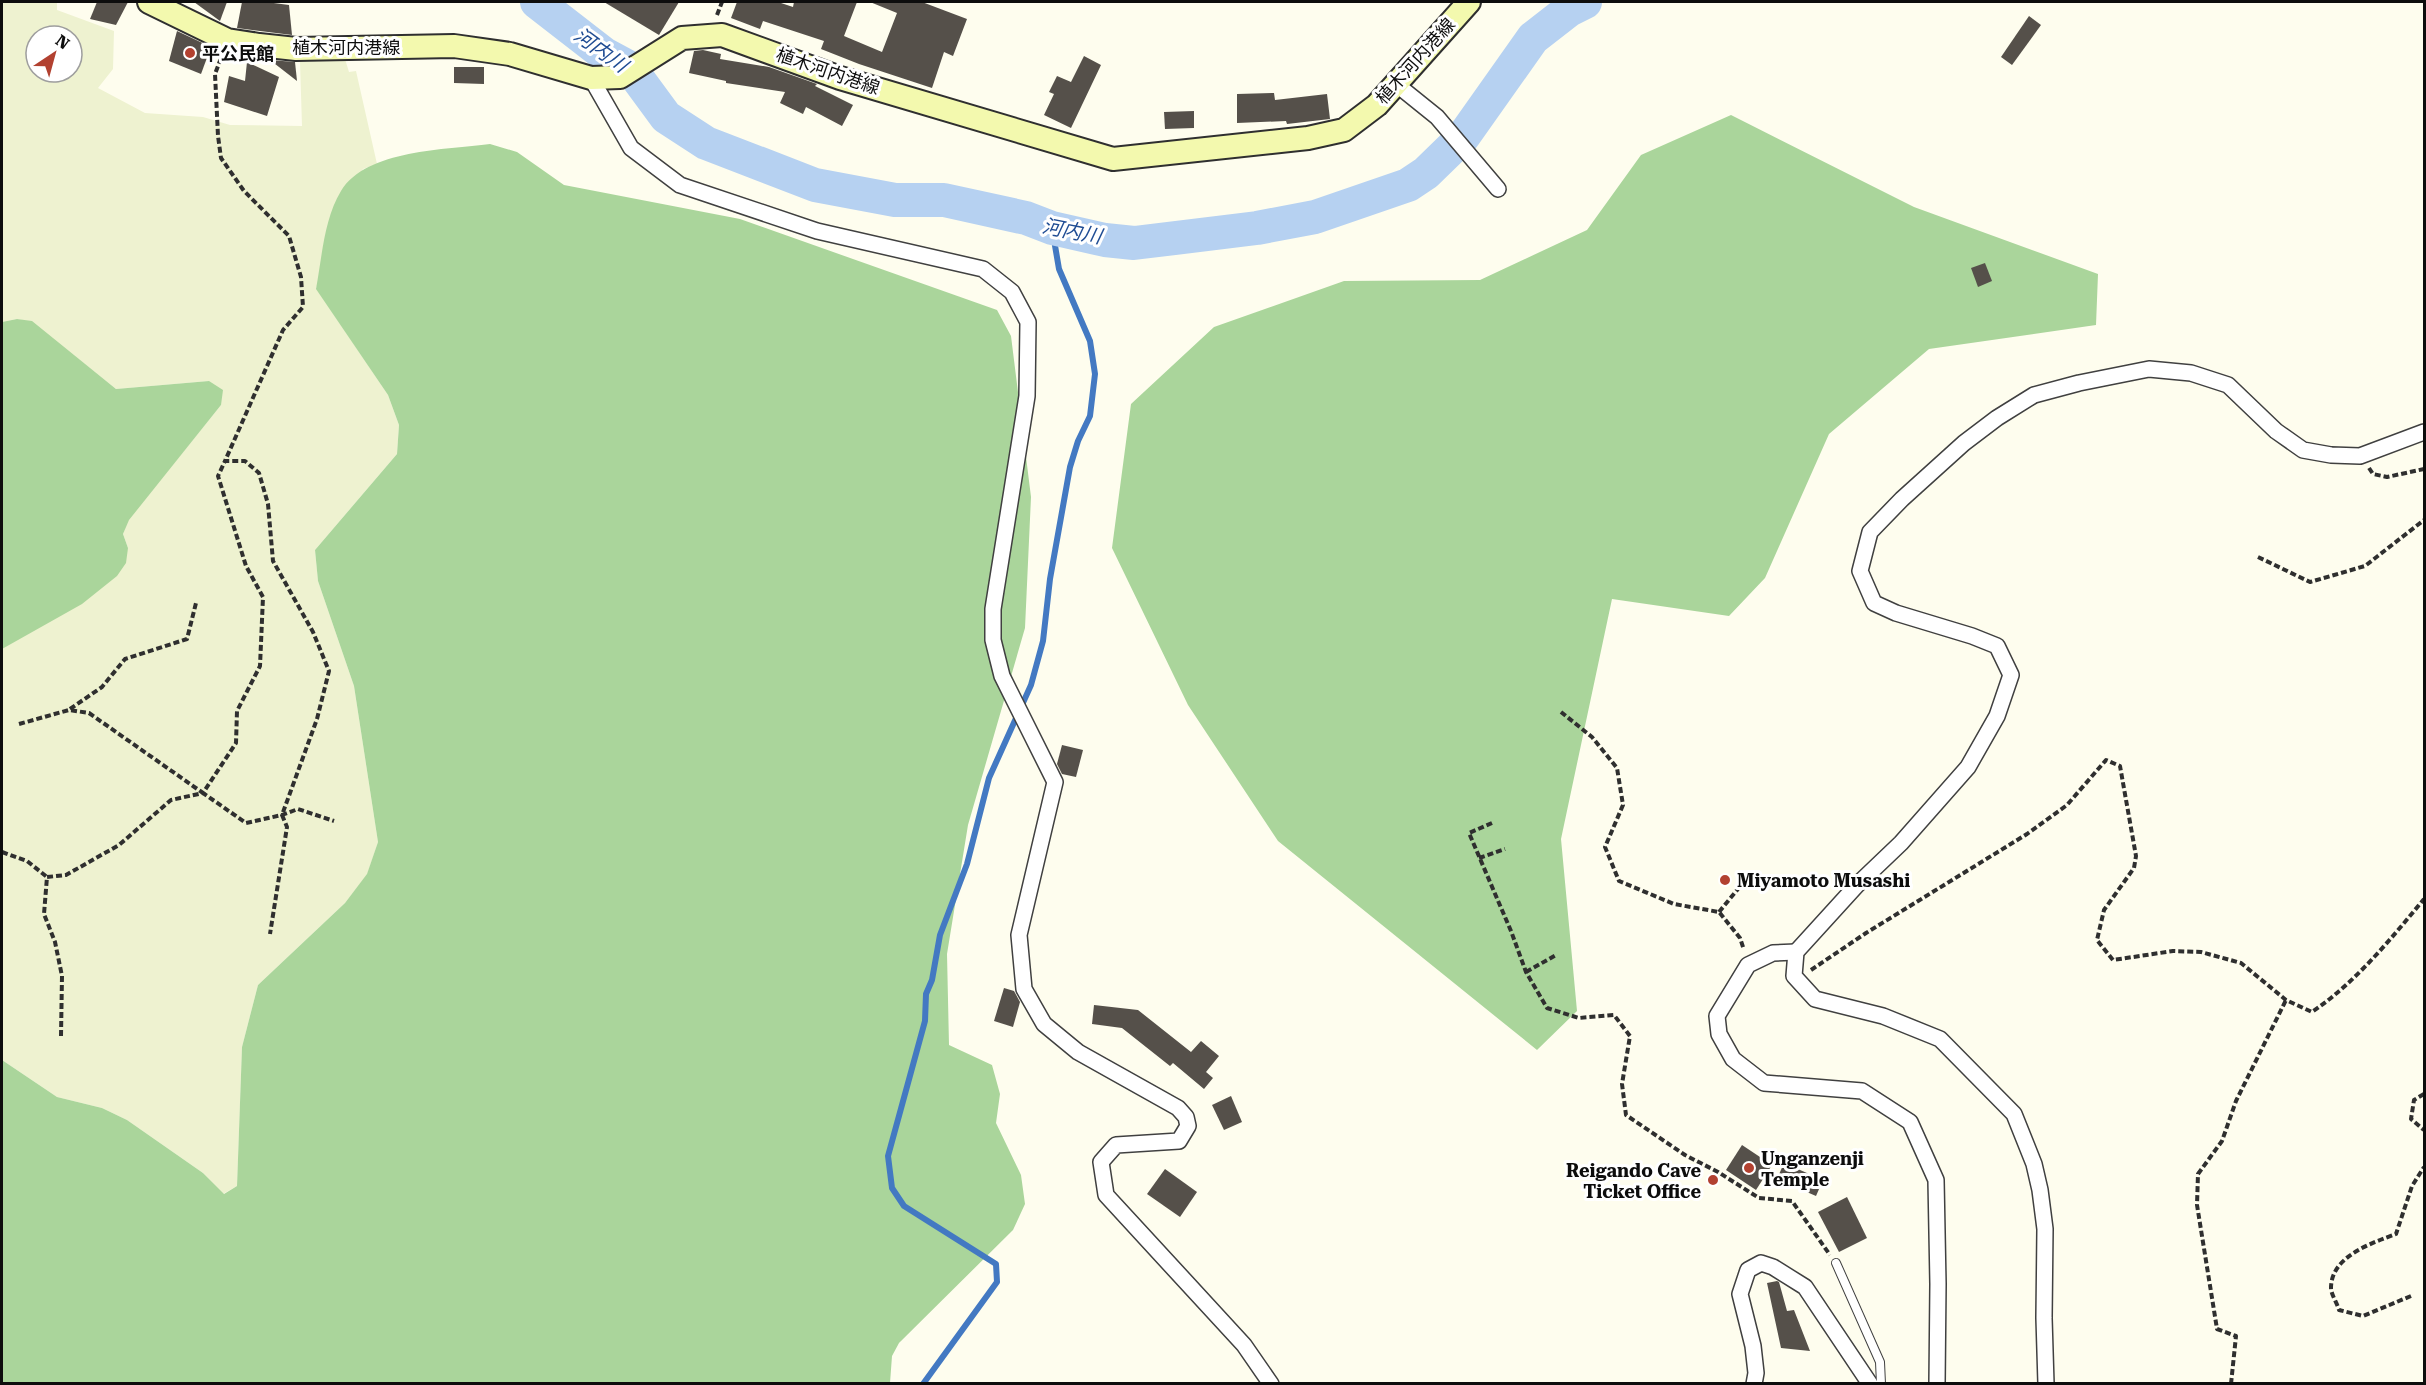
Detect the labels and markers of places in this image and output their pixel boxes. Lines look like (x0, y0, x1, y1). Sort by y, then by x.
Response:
place label: 平公民館 (202, 43, 274, 64)
marker: 平公民館 (183, 46, 197, 60)
place label: Miyamoto Musashi (1737, 870, 1910, 891)
marker: Miyamoto Musashi (1718, 873, 1732, 887)
place label: Unganzenji Temple (1761, 1148, 1864, 1190)
place label: Reigando Cave Ticket Office (1566, 1160, 1701, 1202)
marker: Unganzenji Temple (1742, 1161, 1756, 1175)
marker: Reigando Cave Ticket Office (1706, 1173, 1720, 1187)

